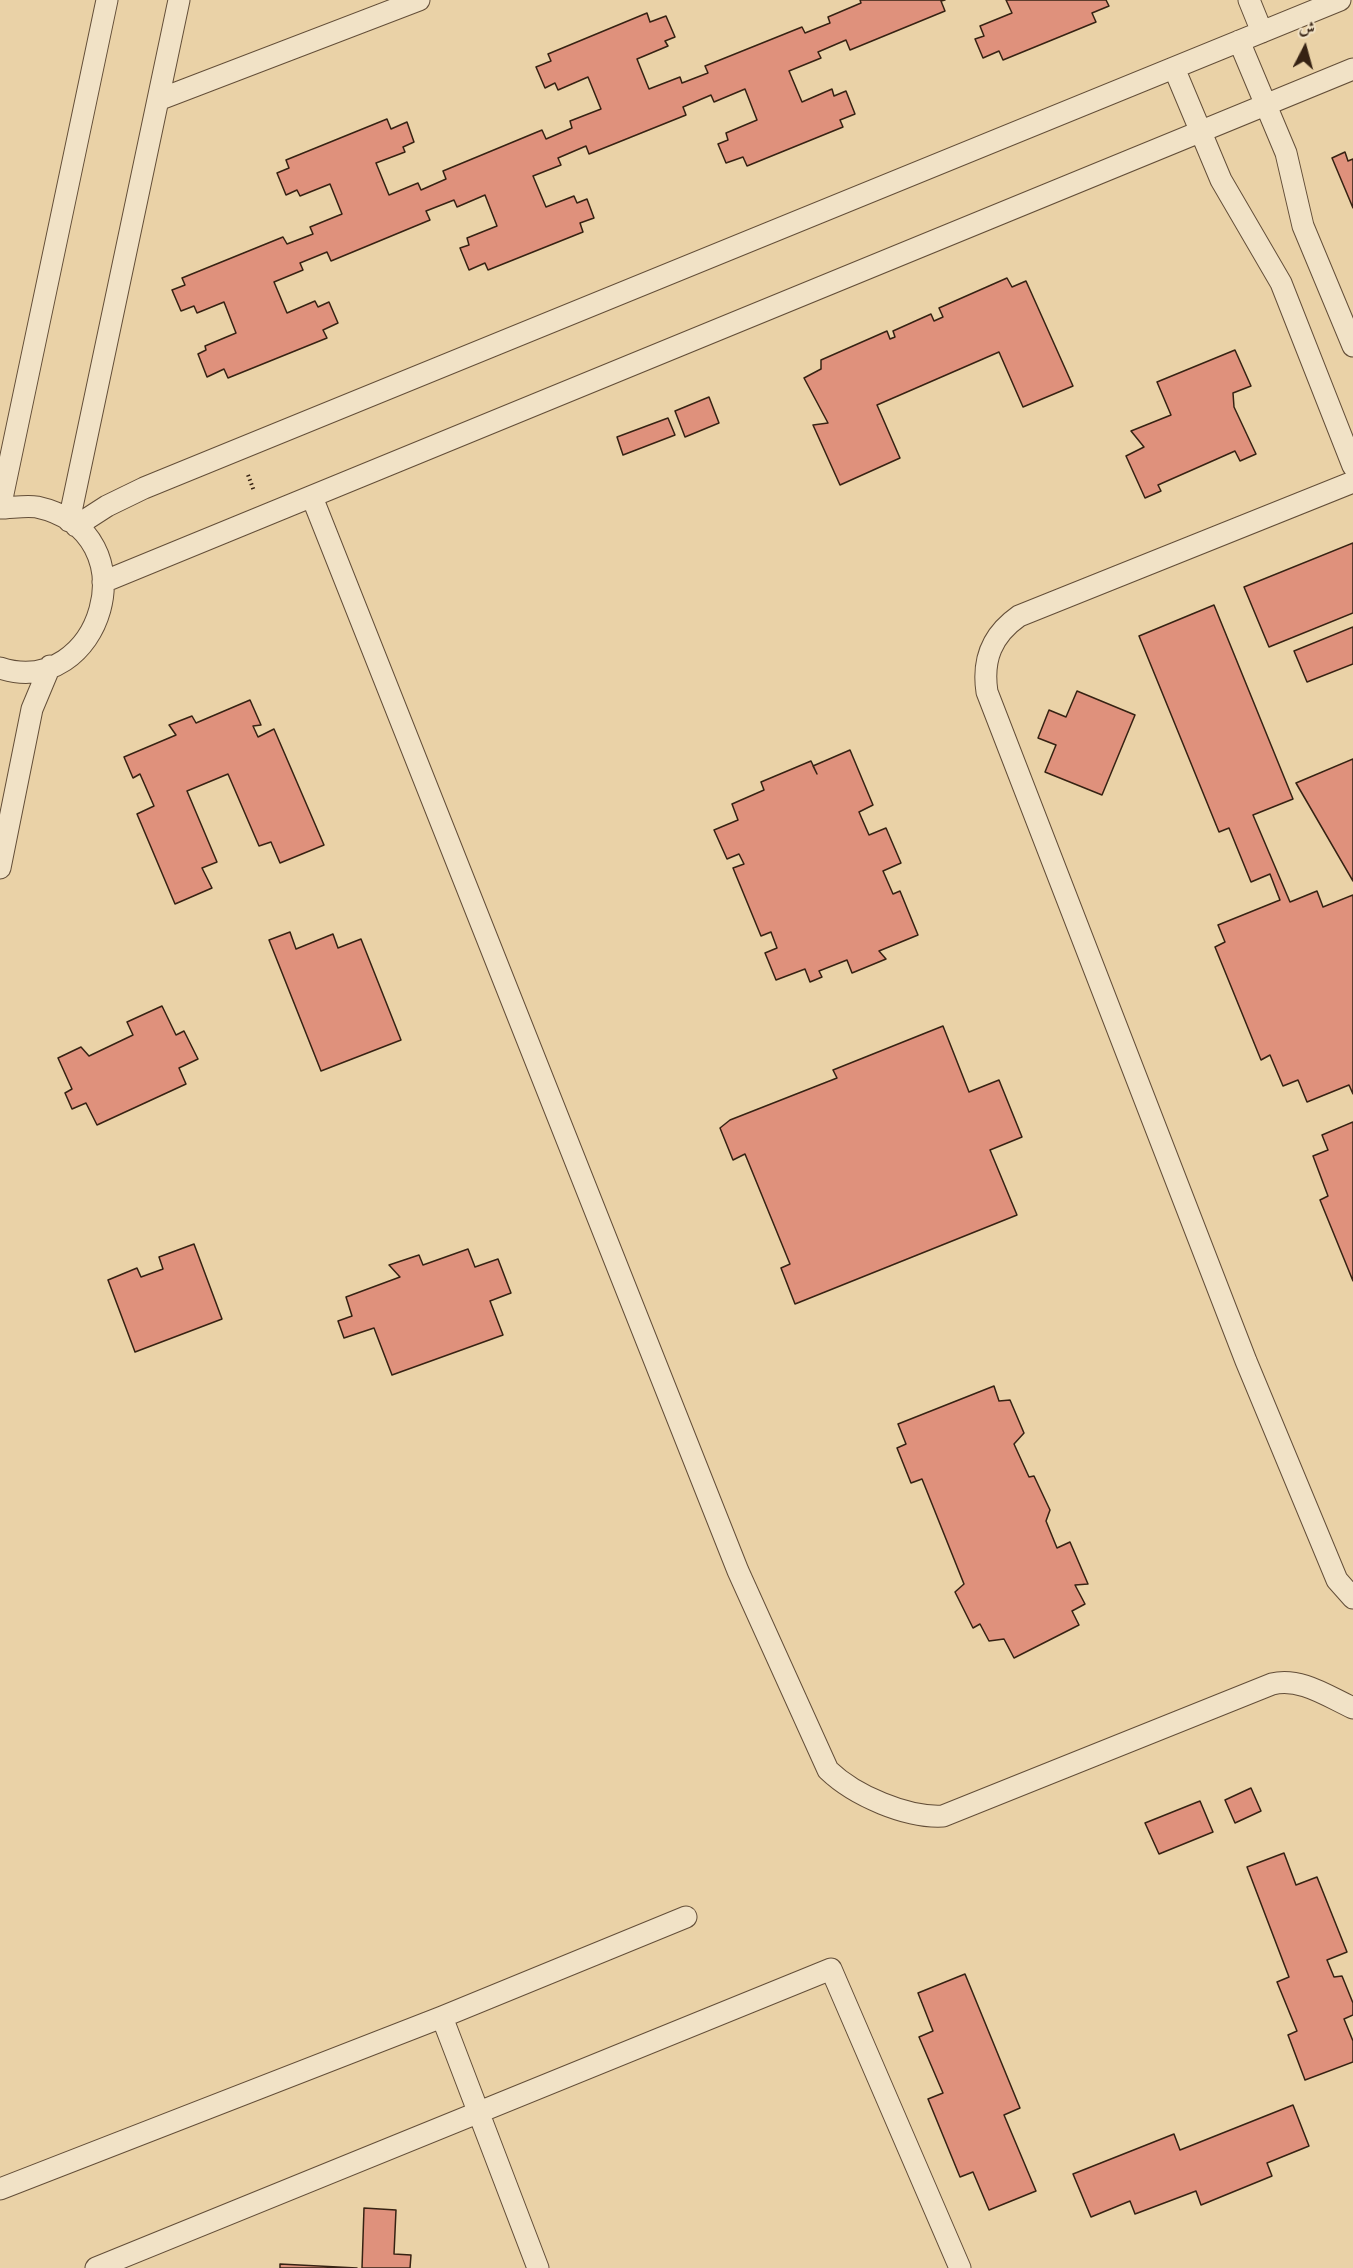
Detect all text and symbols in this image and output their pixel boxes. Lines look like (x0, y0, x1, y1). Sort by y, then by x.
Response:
text: ش (1298, 17, 1316, 42)
north arrow (1275, 18, 1335, 78)

